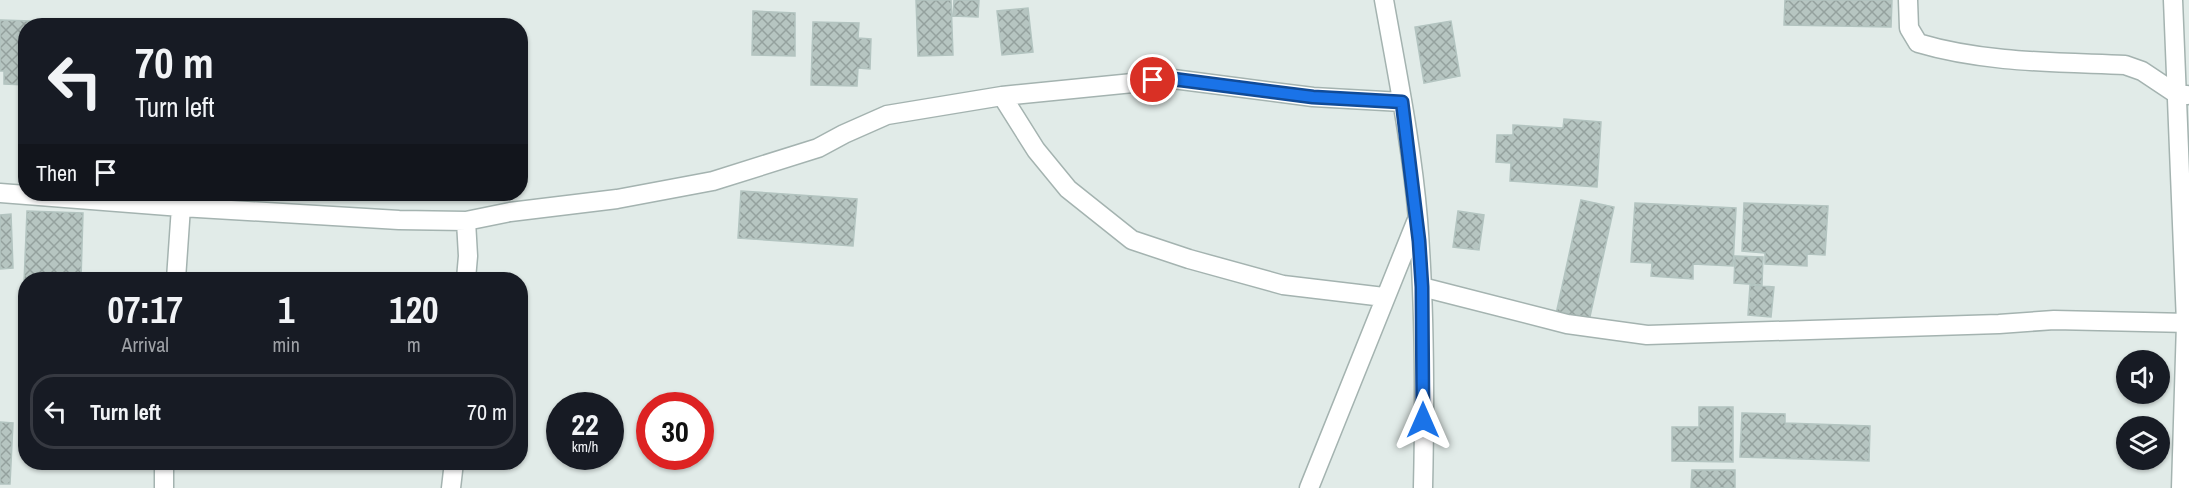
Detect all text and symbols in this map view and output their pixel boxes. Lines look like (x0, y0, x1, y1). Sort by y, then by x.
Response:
text: 70 m (135, 35, 214, 91)
icon: left (36, 42, 114, 120)
pin (1127, 54, 1178, 105)
icon: arrive (1136, 63, 1169, 96)
text: Turn left (135, 89, 214, 125)
icon: arrive (89, 156, 122, 189)
text: Then (36, 158, 77, 188)
text: 07:17 (107, 286, 183, 334)
text: 1 (278, 286, 294, 334)
text: 120 (389, 286, 439, 334)
text: Arrival (122, 331, 169, 358)
text: min (272, 331, 300, 358)
text: m (407, 331, 421, 358)
map controls (2116, 350, 2170, 470)
button: sound (2116, 350, 2170, 404)
position arrow (1391, 388, 1455, 452)
speed limit sign: 30 (636, 392, 714, 470)
icon: left (39, 395, 72, 428)
text: Turn left (90, 397, 161, 427)
text: 70 m (467, 397, 507, 427)
text: 22 (571, 404, 599, 444)
button: layers (2116, 416, 2170, 470)
text: km/h (572, 436, 598, 457)

